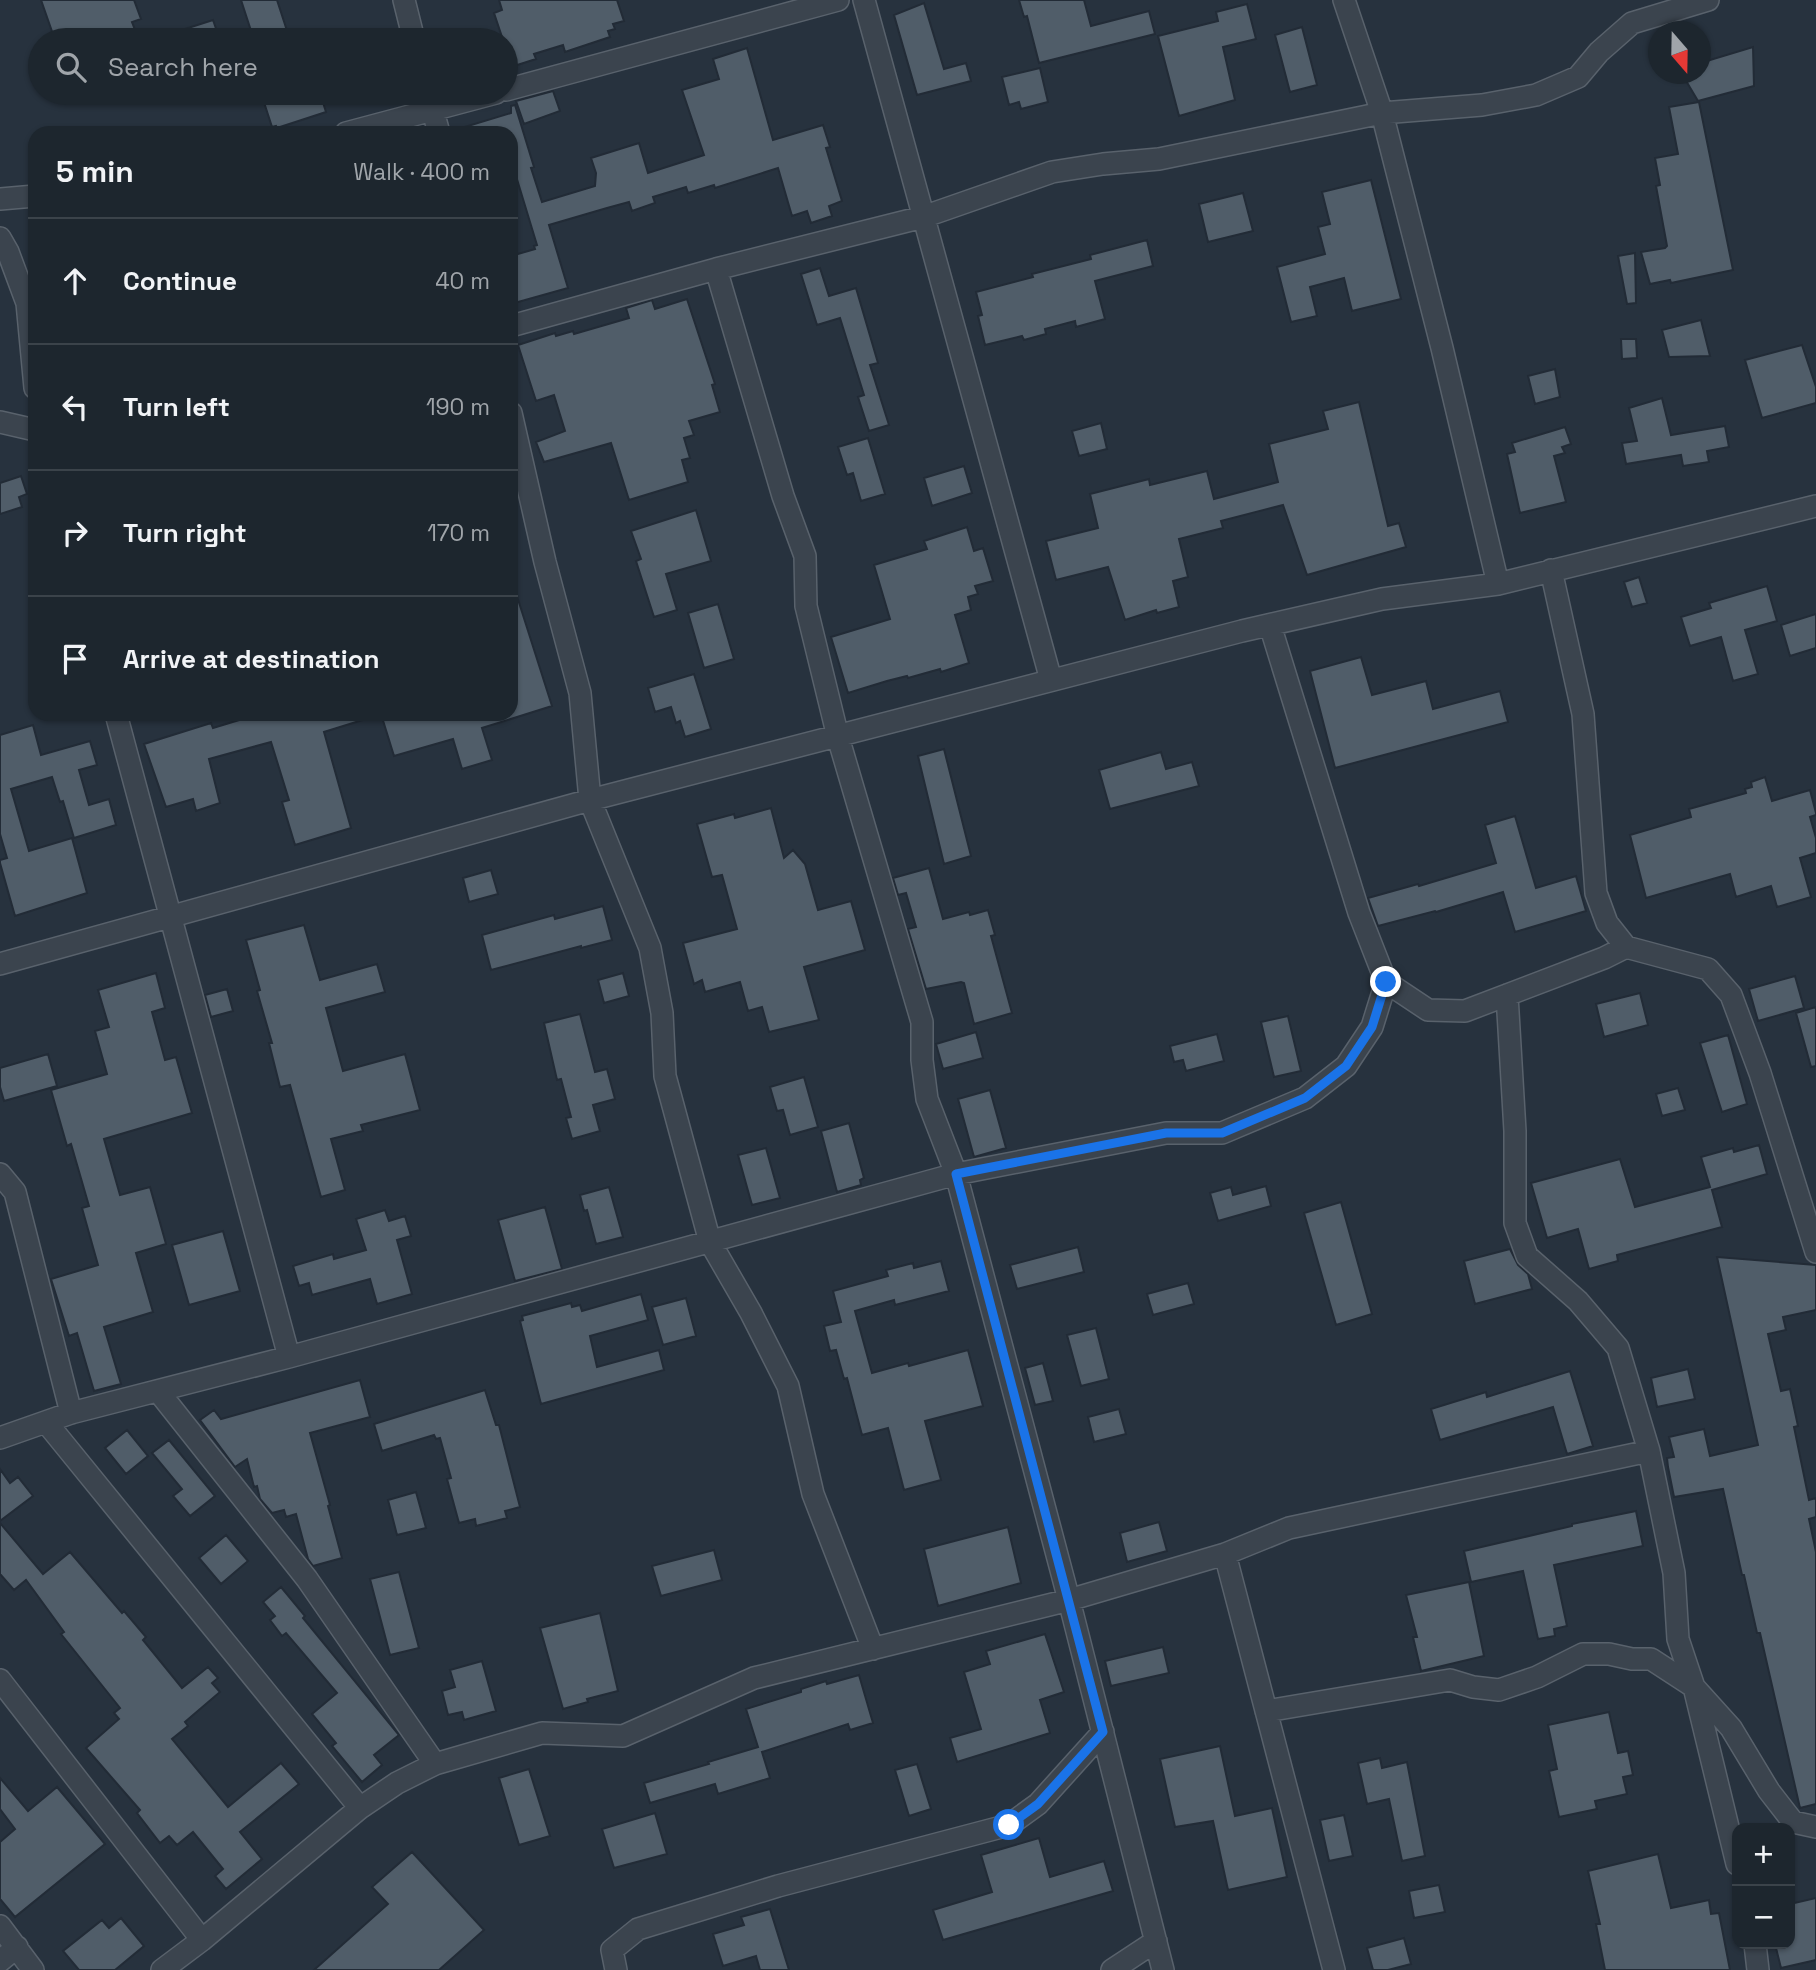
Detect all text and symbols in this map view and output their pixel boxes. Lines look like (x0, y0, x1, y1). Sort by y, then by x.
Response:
north arrow (1648, 21, 1711, 84)
search box (28, 28, 518, 105)
icon: search (52, 48, 90, 86)
text: Search here (108, 50, 258, 84)
text: 5 min (56, 152, 134, 191)
text: Walk · 400 m (353, 157, 490, 187)
icon: ahead (56, 262, 94, 300)
text: Continue (123, 264, 237, 298)
text: 40 m (435, 266, 490, 296)
icon: left (56, 388, 94, 426)
text: Turn left (123, 390, 230, 424)
text: 190 m (426, 392, 490, 422)
icon: right (56, 514, 94, 552)
text: Turn right (123, 516, 247, 550)
text: 170 m (427, 518, 490, 548)
icon: arrive (56, 640, 94, 678)
text: Arrive at destination (123, 642, 380, 676)
route end (1370, 966, 1401, 997)
route start (993, 1809, 1024, 1840)
map controls (1732, 1823, 1795, 1949)
button: + (1732, 1823, 1795, 1886)
button: − (1732, 1886, 1795, 1949)

